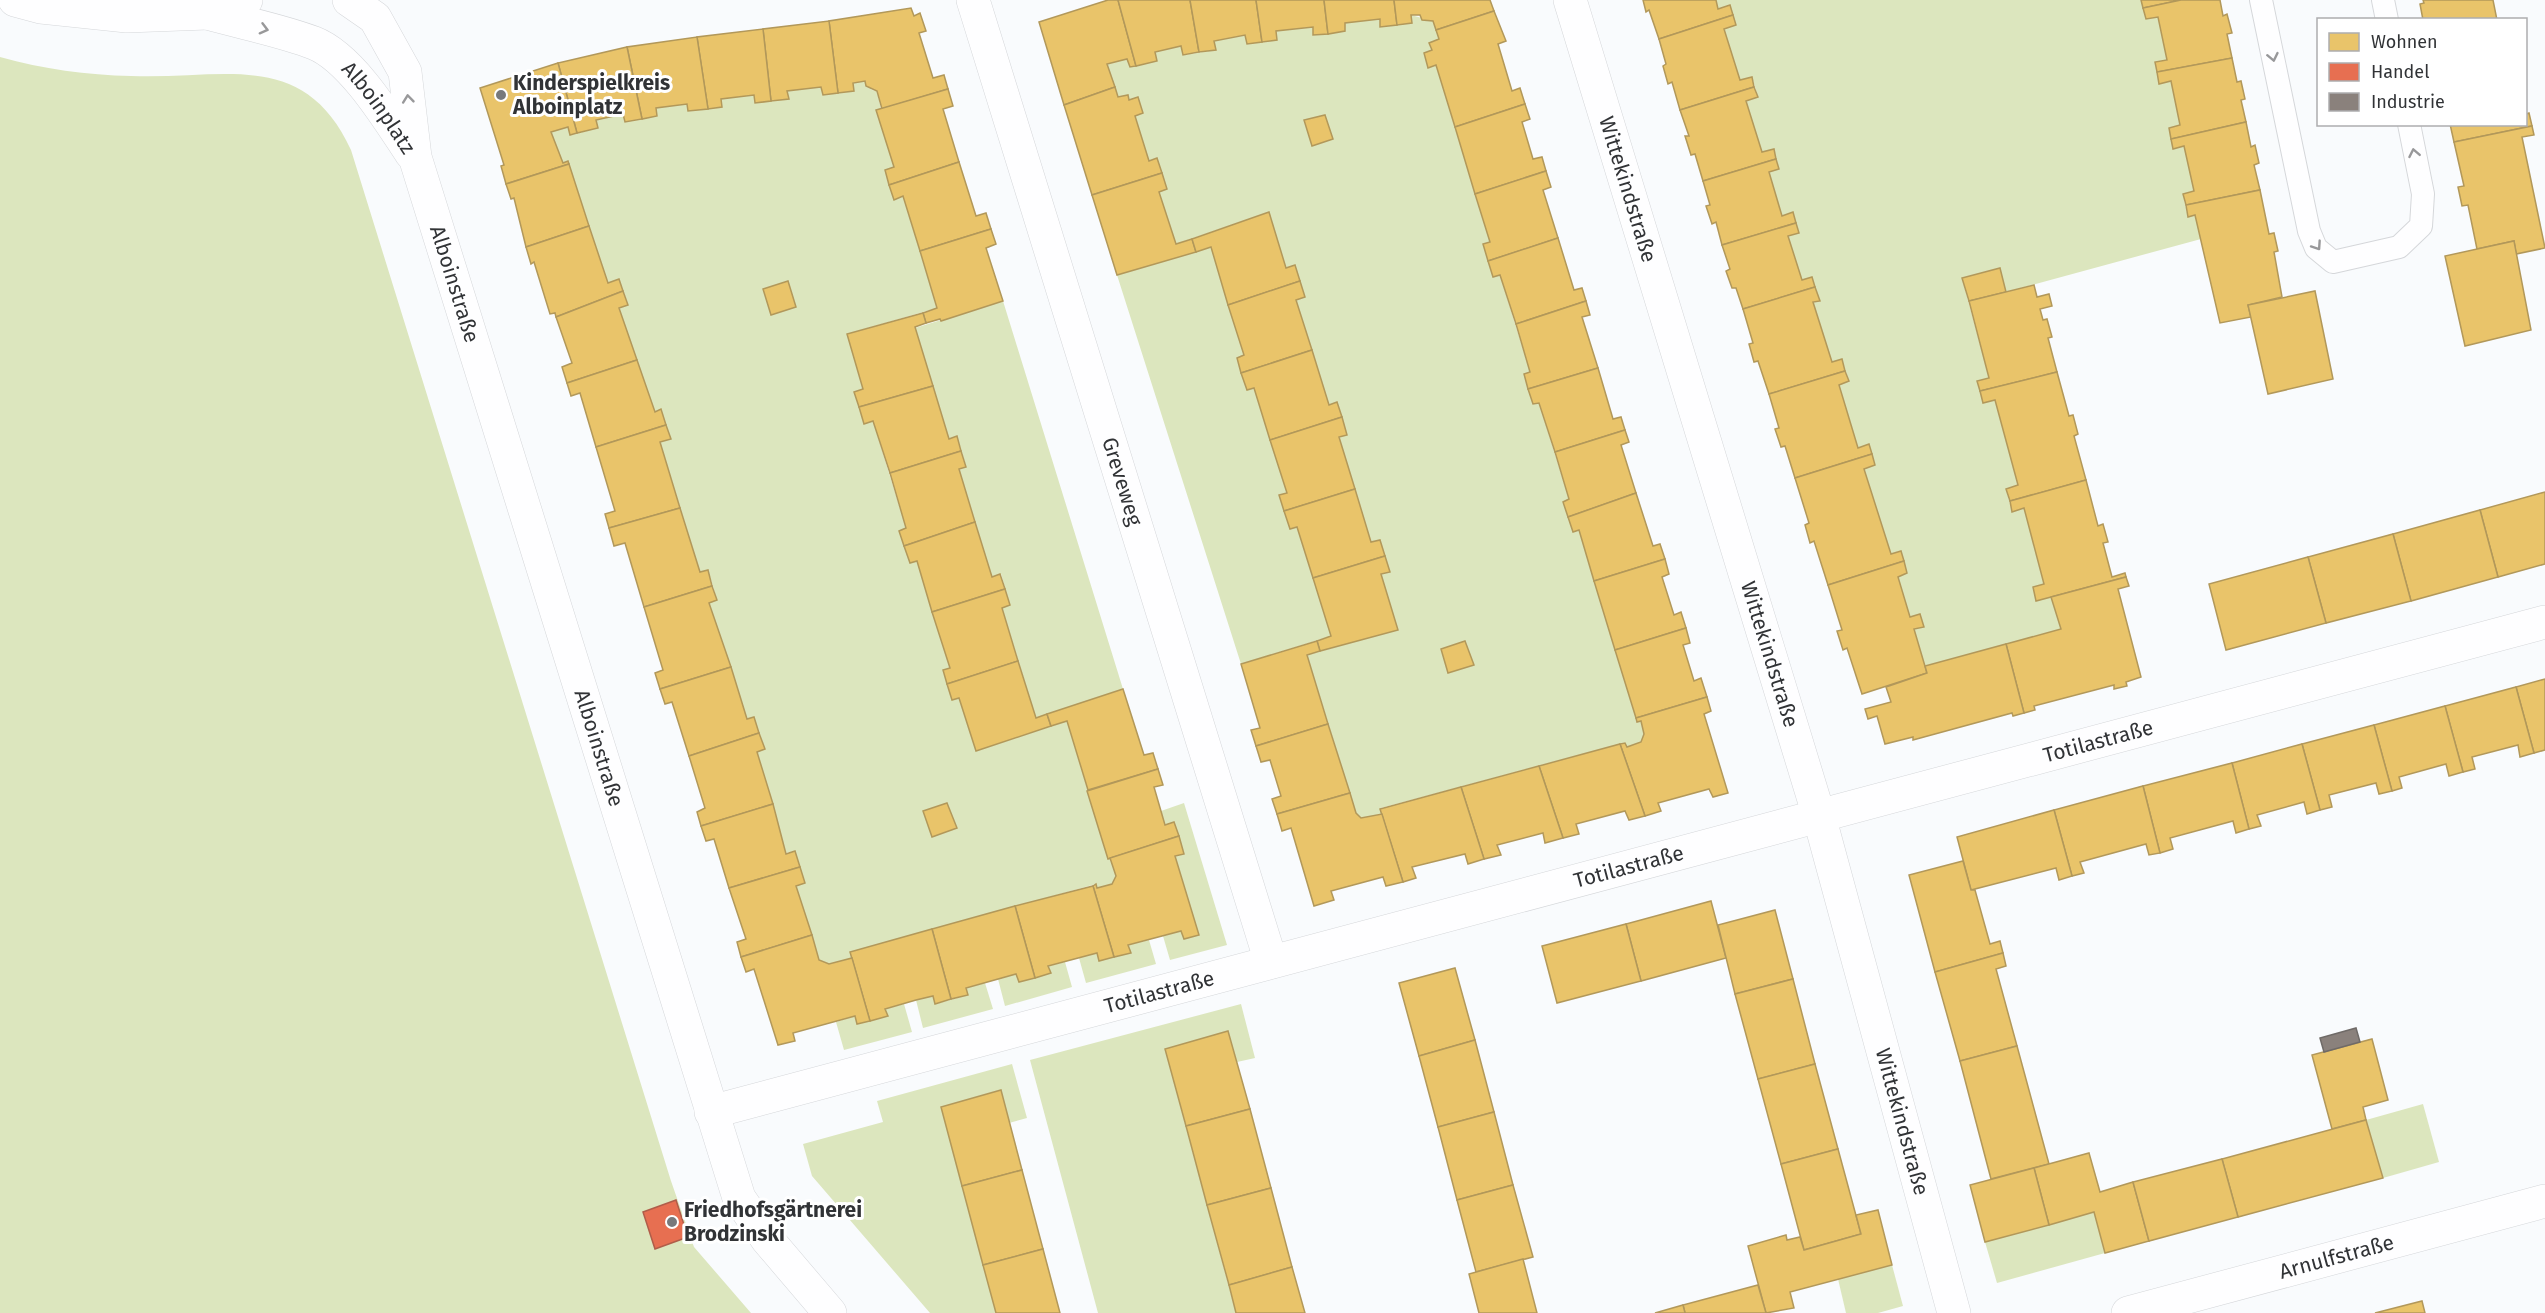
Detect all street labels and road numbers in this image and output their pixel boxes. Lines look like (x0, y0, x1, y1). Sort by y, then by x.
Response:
street label: Alboinplatz (336, 56, 421, 159)
street label: Wittekindstraße (1593, 113, 1662, 266)
street label: Alboinstraße (424, 222, 485, 346)
street label: Greveweg (1096, 434, 1148, 529)
street label: Wittekindstraße (1735, 578, 1804, 730)
street label: Alboinstraße (569, 686, 629, 810)
street label: Totilastraße (2040, 714, 2156, 768)
street label: Totilastraße (1571, 840, 1687, 894)
street label: Totilastraße (1101, 965, 1217, 1019)
street label: Wittekindstraße (1870, 1045, 1934, 1198)
street label: Arnulfstraße (2276, 1229, 2397, 1285)

